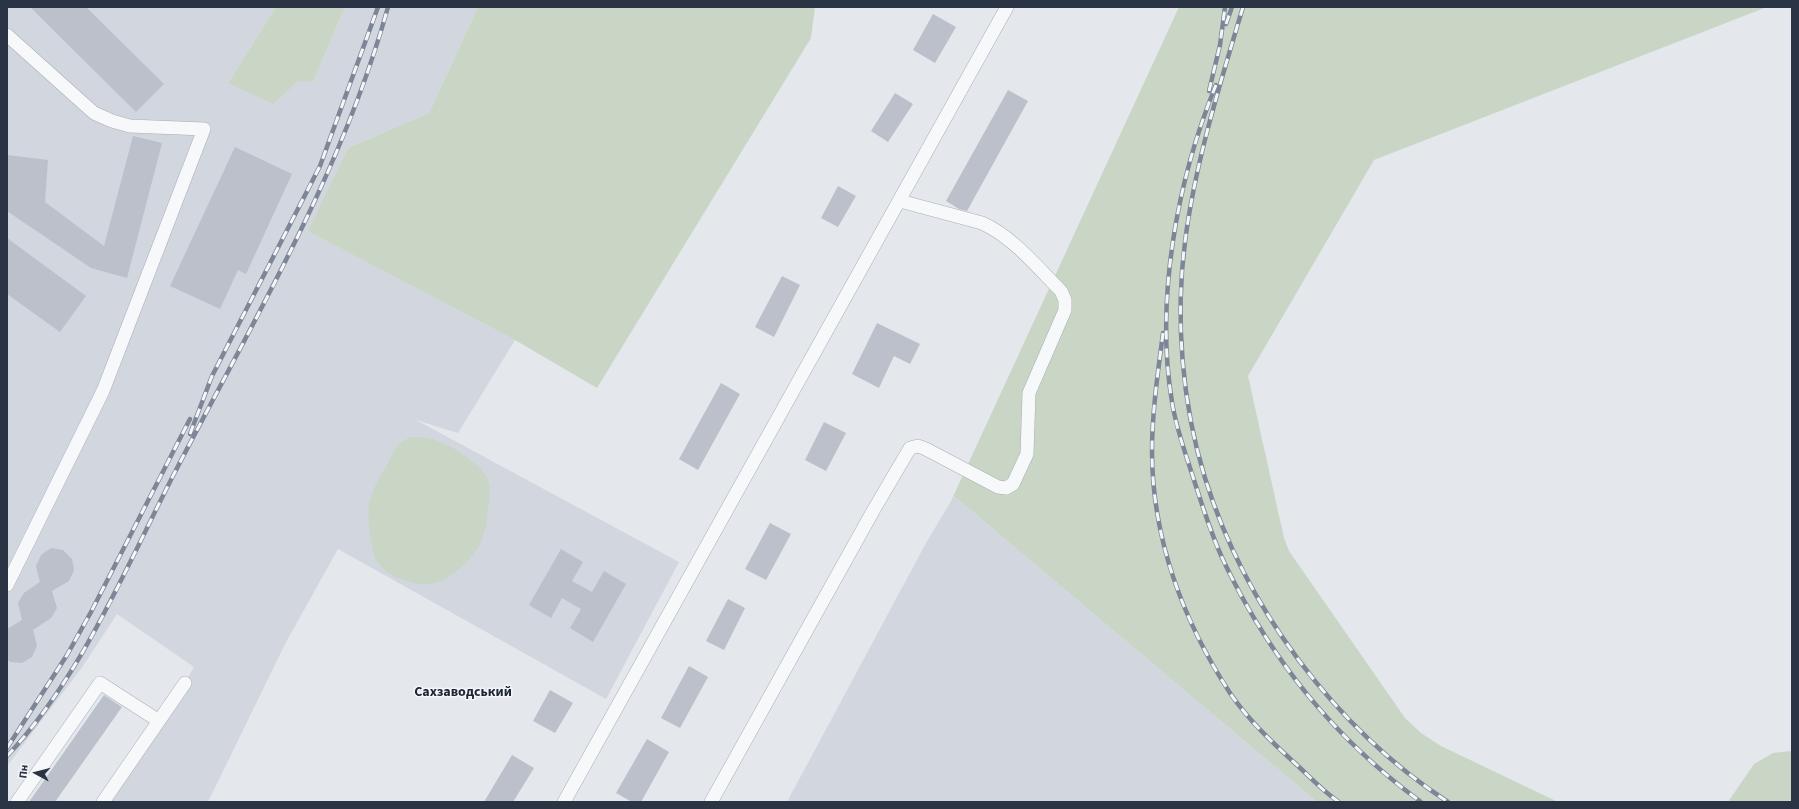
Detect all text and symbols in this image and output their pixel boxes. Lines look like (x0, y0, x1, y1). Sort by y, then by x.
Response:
district label: Сахзаводський (414, 685, 512, 701)
north arrow (16, 753, 56, 793)
text: Пн (15, 764, 32, 779)

